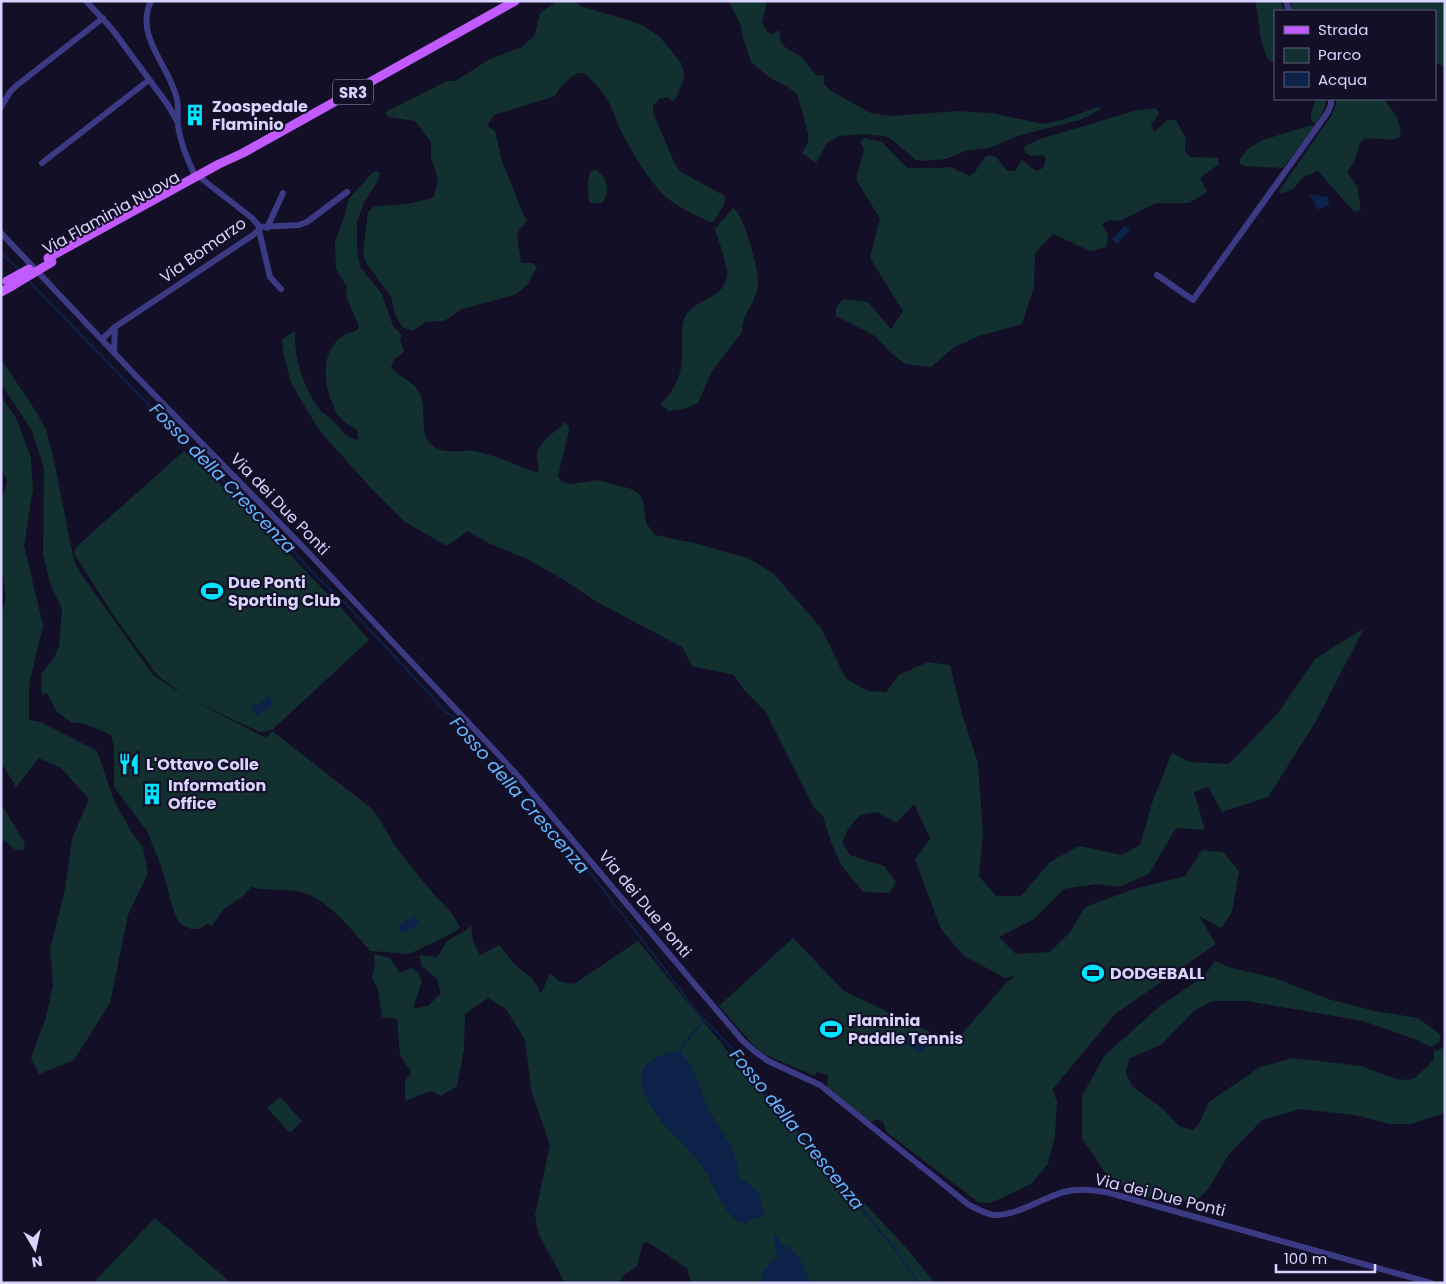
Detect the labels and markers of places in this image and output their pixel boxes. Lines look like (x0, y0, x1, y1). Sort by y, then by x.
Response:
place label: Zoospedale Flaminio (212, 95, 308, 136)
building icon: Zoospedale Flaminio (182, 102, 208, 128)
place label: Due Ponti Sporting Club (228, 571, 341, 612)
sports icon: Due Ponti Sporting Club (199, 578, 225, 604)
restaurant icon: L'Ottavo Colle (116, 751, 142, 777)
place label: L'Ottavo Colle (146, 753, 259, 776)
place label: Information Office (168, 774, 266, 815)
building icon: Information Office (139, 781, 165, 807)
sports icon: DODGEBALL (1080, 960, 1106, 986)
place label: DODGEBALL (1110, 962, 1205, 985)
place label: Flaminia Paddle Tennis (848, 1009, 963, 1050)
sports icon: Flaminia Paddle Tennis (818, 1016, 844, 1042)

